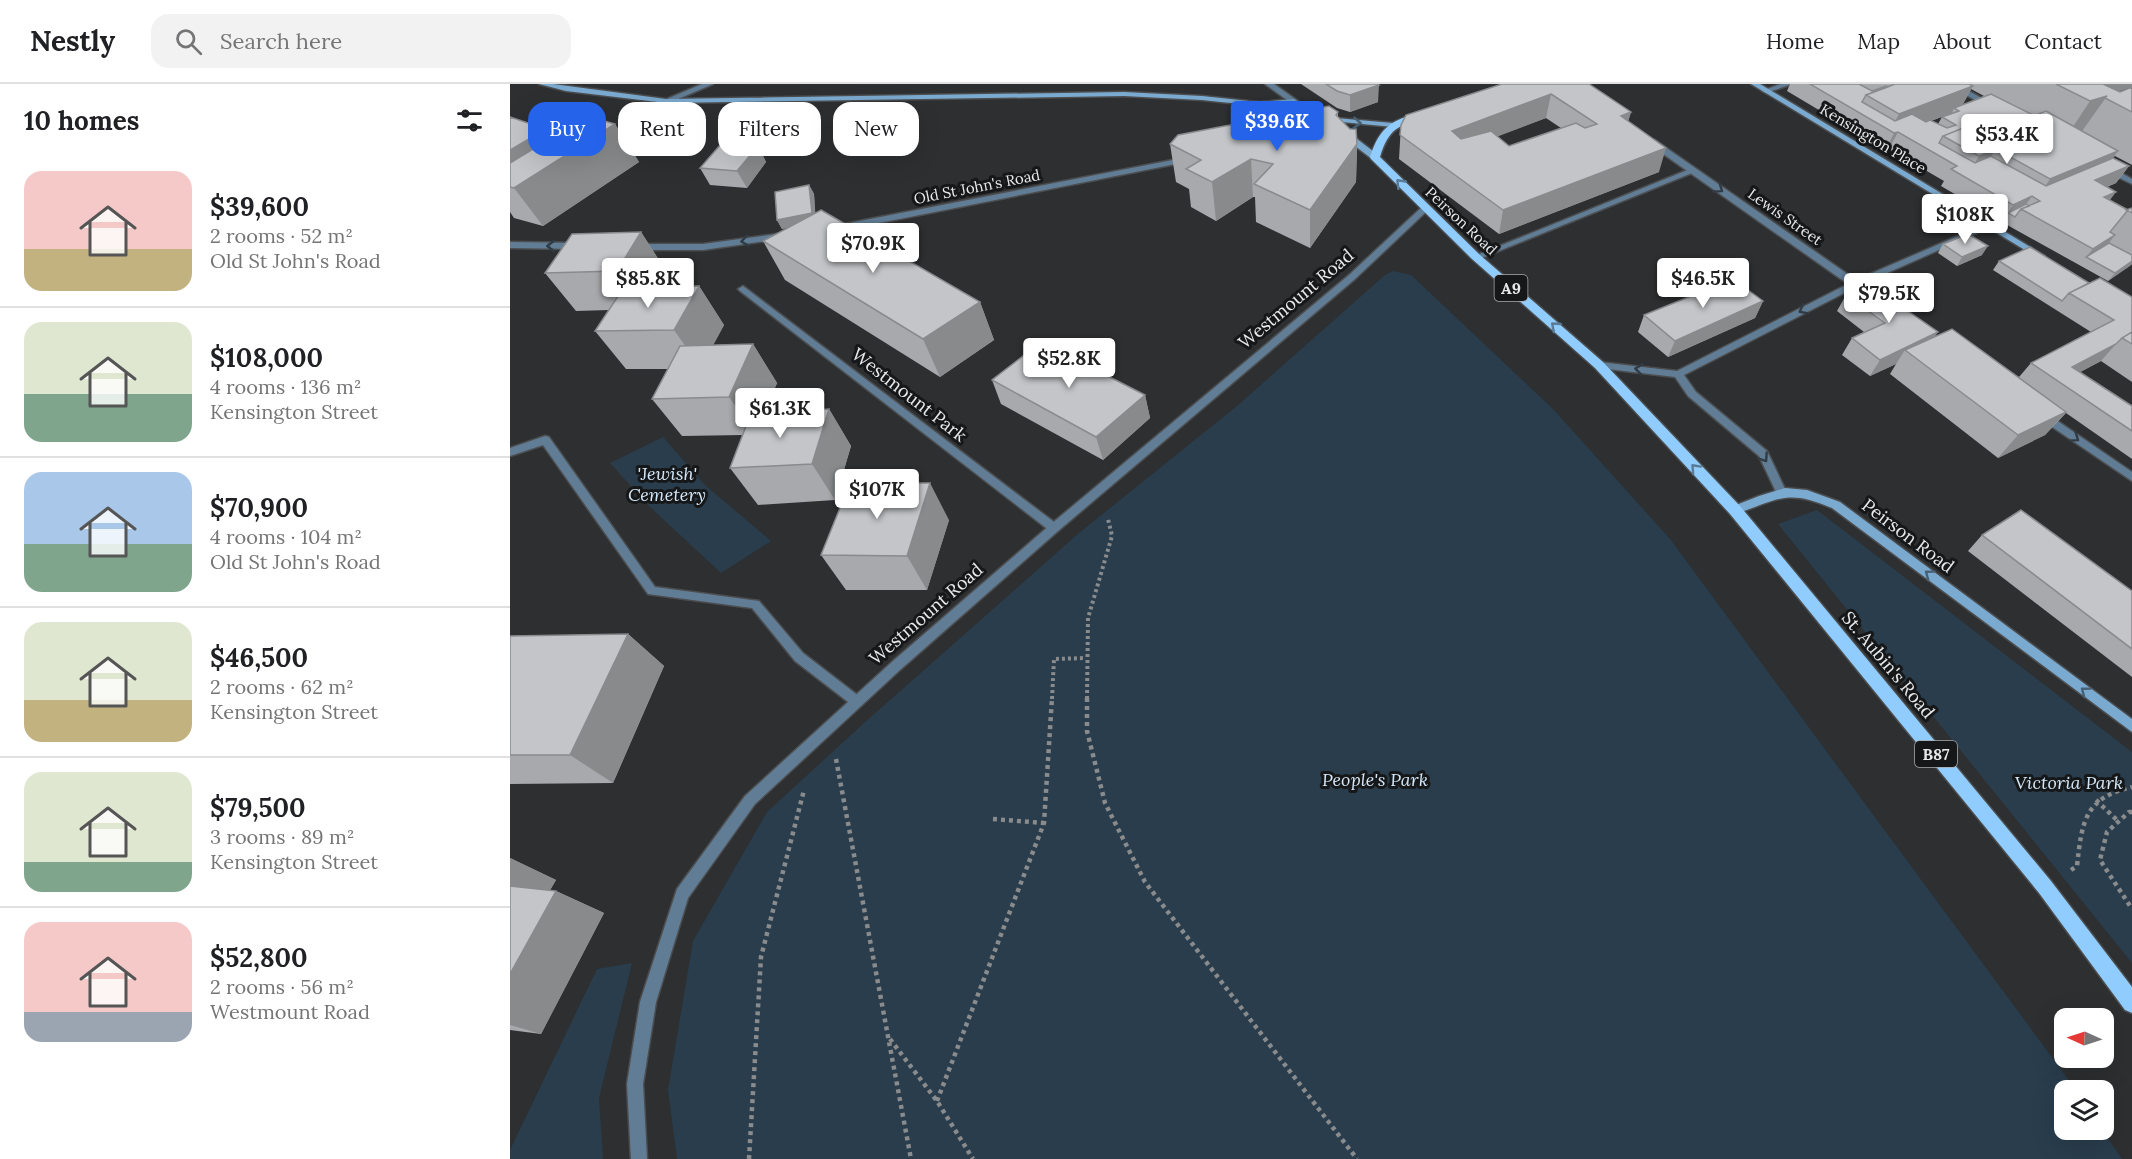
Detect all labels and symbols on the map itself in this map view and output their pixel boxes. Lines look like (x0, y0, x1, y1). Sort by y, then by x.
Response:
street label: Kensington Place (1817, 99, 1930, 178)
pin: $39.6K (1228, 101, 1326, 152)
pin: $53.4K (1958, 114, 2056, 165)
one-way arrow (1353, 116, 1362, 129)
street label: Old St John's Road (912, 165, 1042, 208)
one-way arrow (1396, 180, 1407, 190)
one-way arrow (1713, 182, 1724, 193)
street label: Peirson Road (1421, 183, 1501, 259)
street label: Lewis Street (1744, 184, 1826, 249)
pin: $108K (1923, 194, 2007, 245)
pin: $70.9K (824, 223, 922, 274)
one-way arrow (741, 235, 750, 247)
one-way arrow (546, 240, 555, 252)
street label: Westmount Road (1233, 243, 1358, 354)
pin: $85.8K (599, 258, 697, 309)
pin: $46.5K (1654, 258, 1752, 309)
pin: $79.5K (1840, 273, 1938, 324)
road number: A9 (1494, 275, 1528, 301)
one-way arrow (1799, 303, 1809, 314)
one-way arrow (1551, 322, 1562, 333)
pin: $52.8K (1020, 338, 1118, 389)
street label: Westmount Park (847, 343, 972, 447)
one-way arrow (1634, 363, 1643, 376)
pin: $61.3K (731, 388, 829, 439)
one-way arrow (2068, 431, 2079, 442)
one-way arrow (1756, 452, 1767, 463)
park label: 'Jewish' Cemetery (628, 462, 706, 506)
one-way arrow (1691, 464, 1702, 474)
pin: $107K (835, 469, 919, 520)
street label: Peirson Road (1858, 493, 1959, 578)
street label: Westmount Road (864, 558, 988, 669)
one-way arrow (1924, 570, 1935, 581)
street label: St. Aubin's Road (1837, 606, 1940, 723)
one-way arrow (2081, 687, 2092, 698)
road number: B87 (1915, 741, 1957, 767)
park label: People's Park (1322, 768, 1428, 791)
park label: Victoria Park (2015, 771, 2123, 794)
north arrow (2054, 1008, 2114, 1068)

